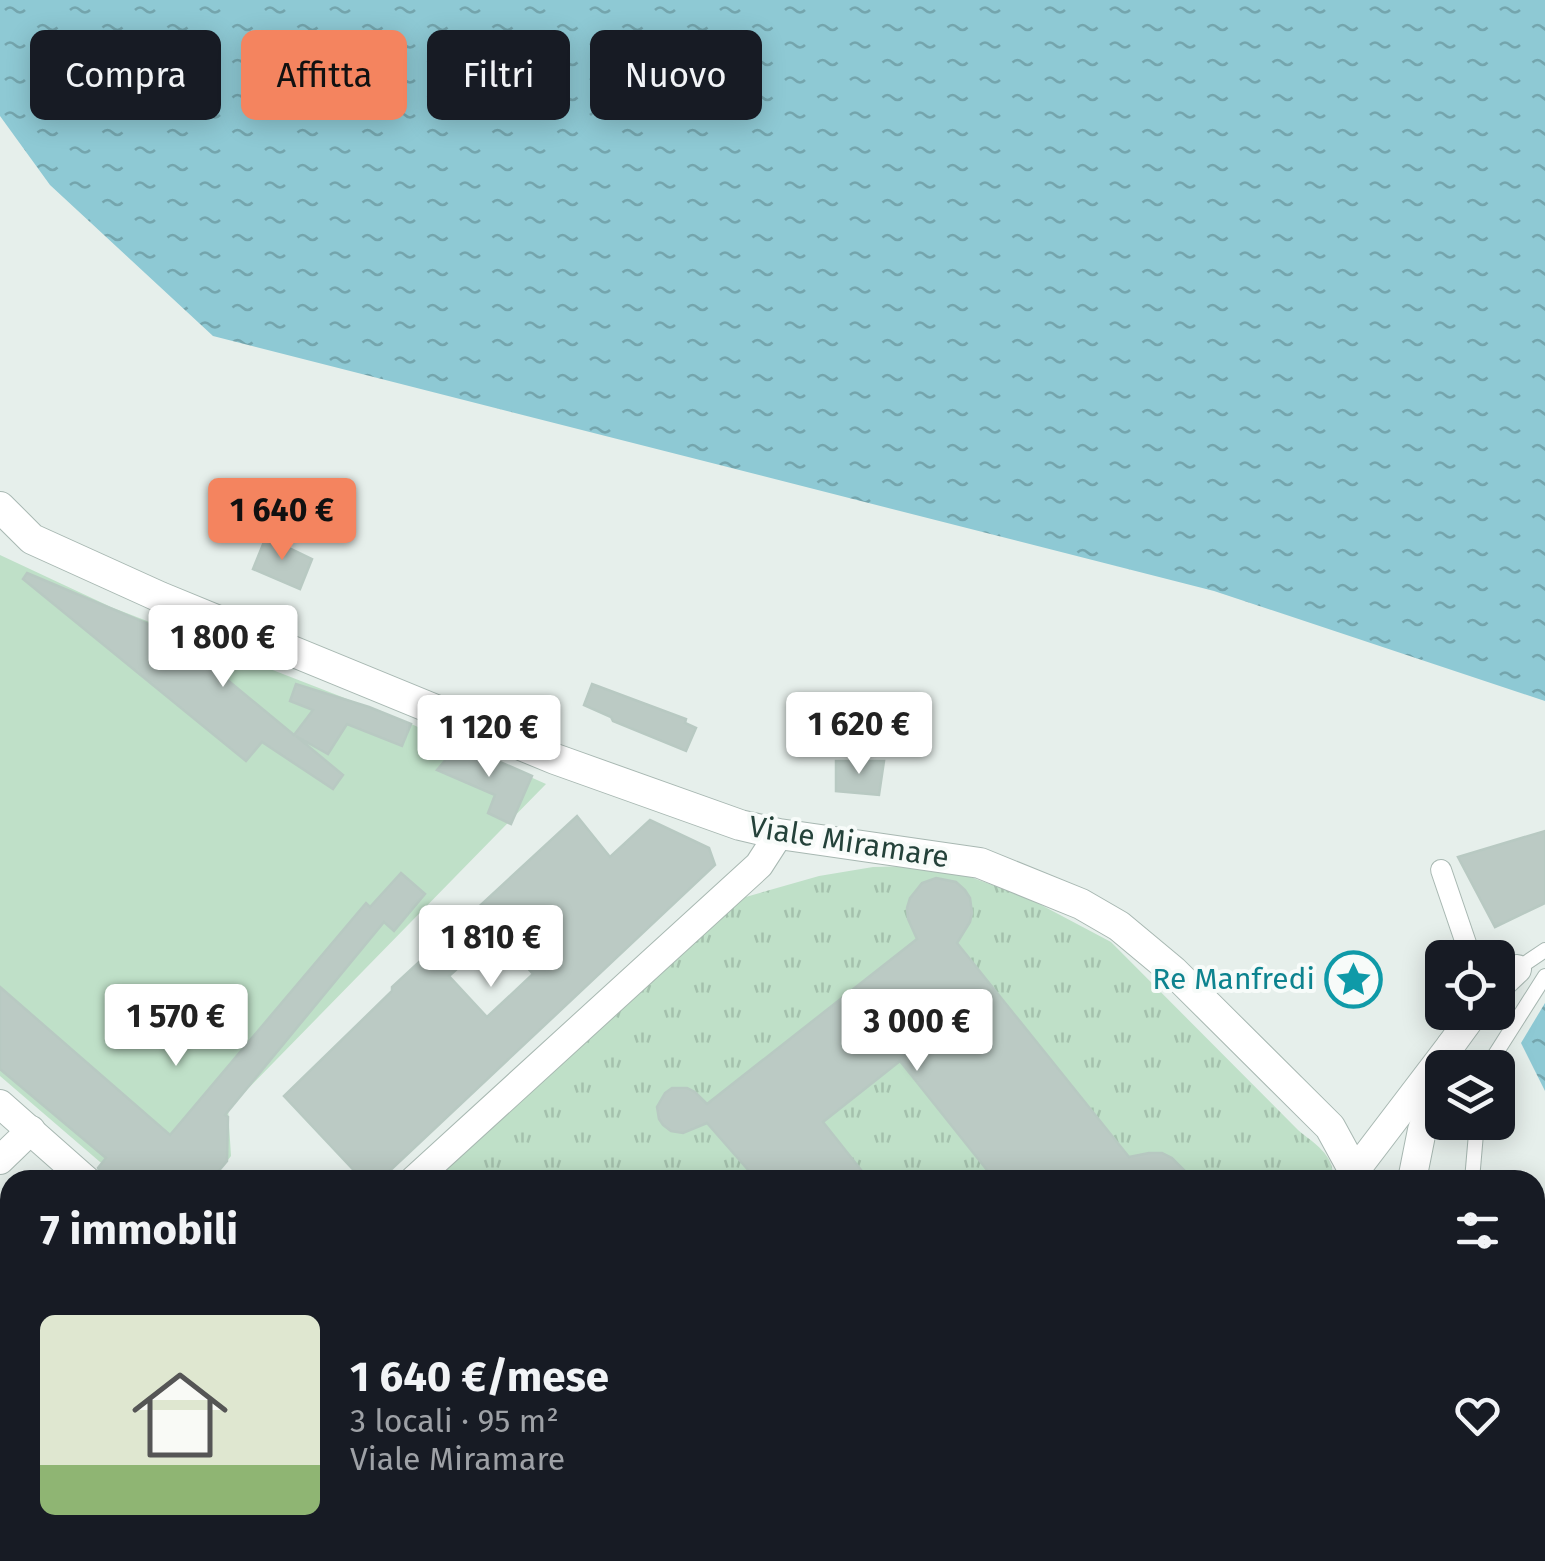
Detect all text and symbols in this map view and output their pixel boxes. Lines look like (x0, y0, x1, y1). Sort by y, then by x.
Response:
chip: Compra (30, 30, 221, 120)
chip: Affitta (241, 30, 407, 120)
chip: Filtri (427, 30, 570, 120)
chip: Nuovo (590, 30, 762, 120)
pin: 1 640 € (190, 478, 374, 563)
text: 1 640 € (230, 491, 334, 529)
pin: 1 800 € (131, 605, 315, 690)
text: 1 800 € (171, 618, 275, 656)
pin: 1 620 € (767, 692, 951, 777)
pin: 1 120 € (397, 695, 581, 780)
text: 1 620 € (808, 705, 910, 743)
text: 1 120 € (439, 708, 539, 746)
street label: Viale Miramare (747, 808, 951, 876)
pin: 1 810 € (399, 905, 583, 990)
text: 1 810 € (441, 918, 541, 956)
map controls (1425, 940, 1515, 1140)
button: locate (1425, 940, 1515, 1030)
place icon: Re Manfredi (1324, 949, 1384, 1009)
place label: Re Manfredi (1152, 961, 1315, 997)
pin: 1 570 € (84, 984, 268, 1069)
pin: 3 000 € (825, 989, 1009, 1074)
text: 1 570 € (127, 997, 225, 1035)
text: 3 000 € (864, 1002, 970, 1040)
button: layers (1425, 1050, 1515, 1140)
icon: filters (1450, 1203, 1505, 1258)
text: 7 immobili (40, 1205, 238, 1255)
text: 1 640 €/mese (350, 1352, 609, 1402)
icon: home (120, 1355, 240, 1475)
icon: heart (1450, 1388, 1505, 1443)
text: 3 locali · 95 m² (350, 1402, 559, 1440)
text: Viale Miramare (350, 1440, 565, 1478)

